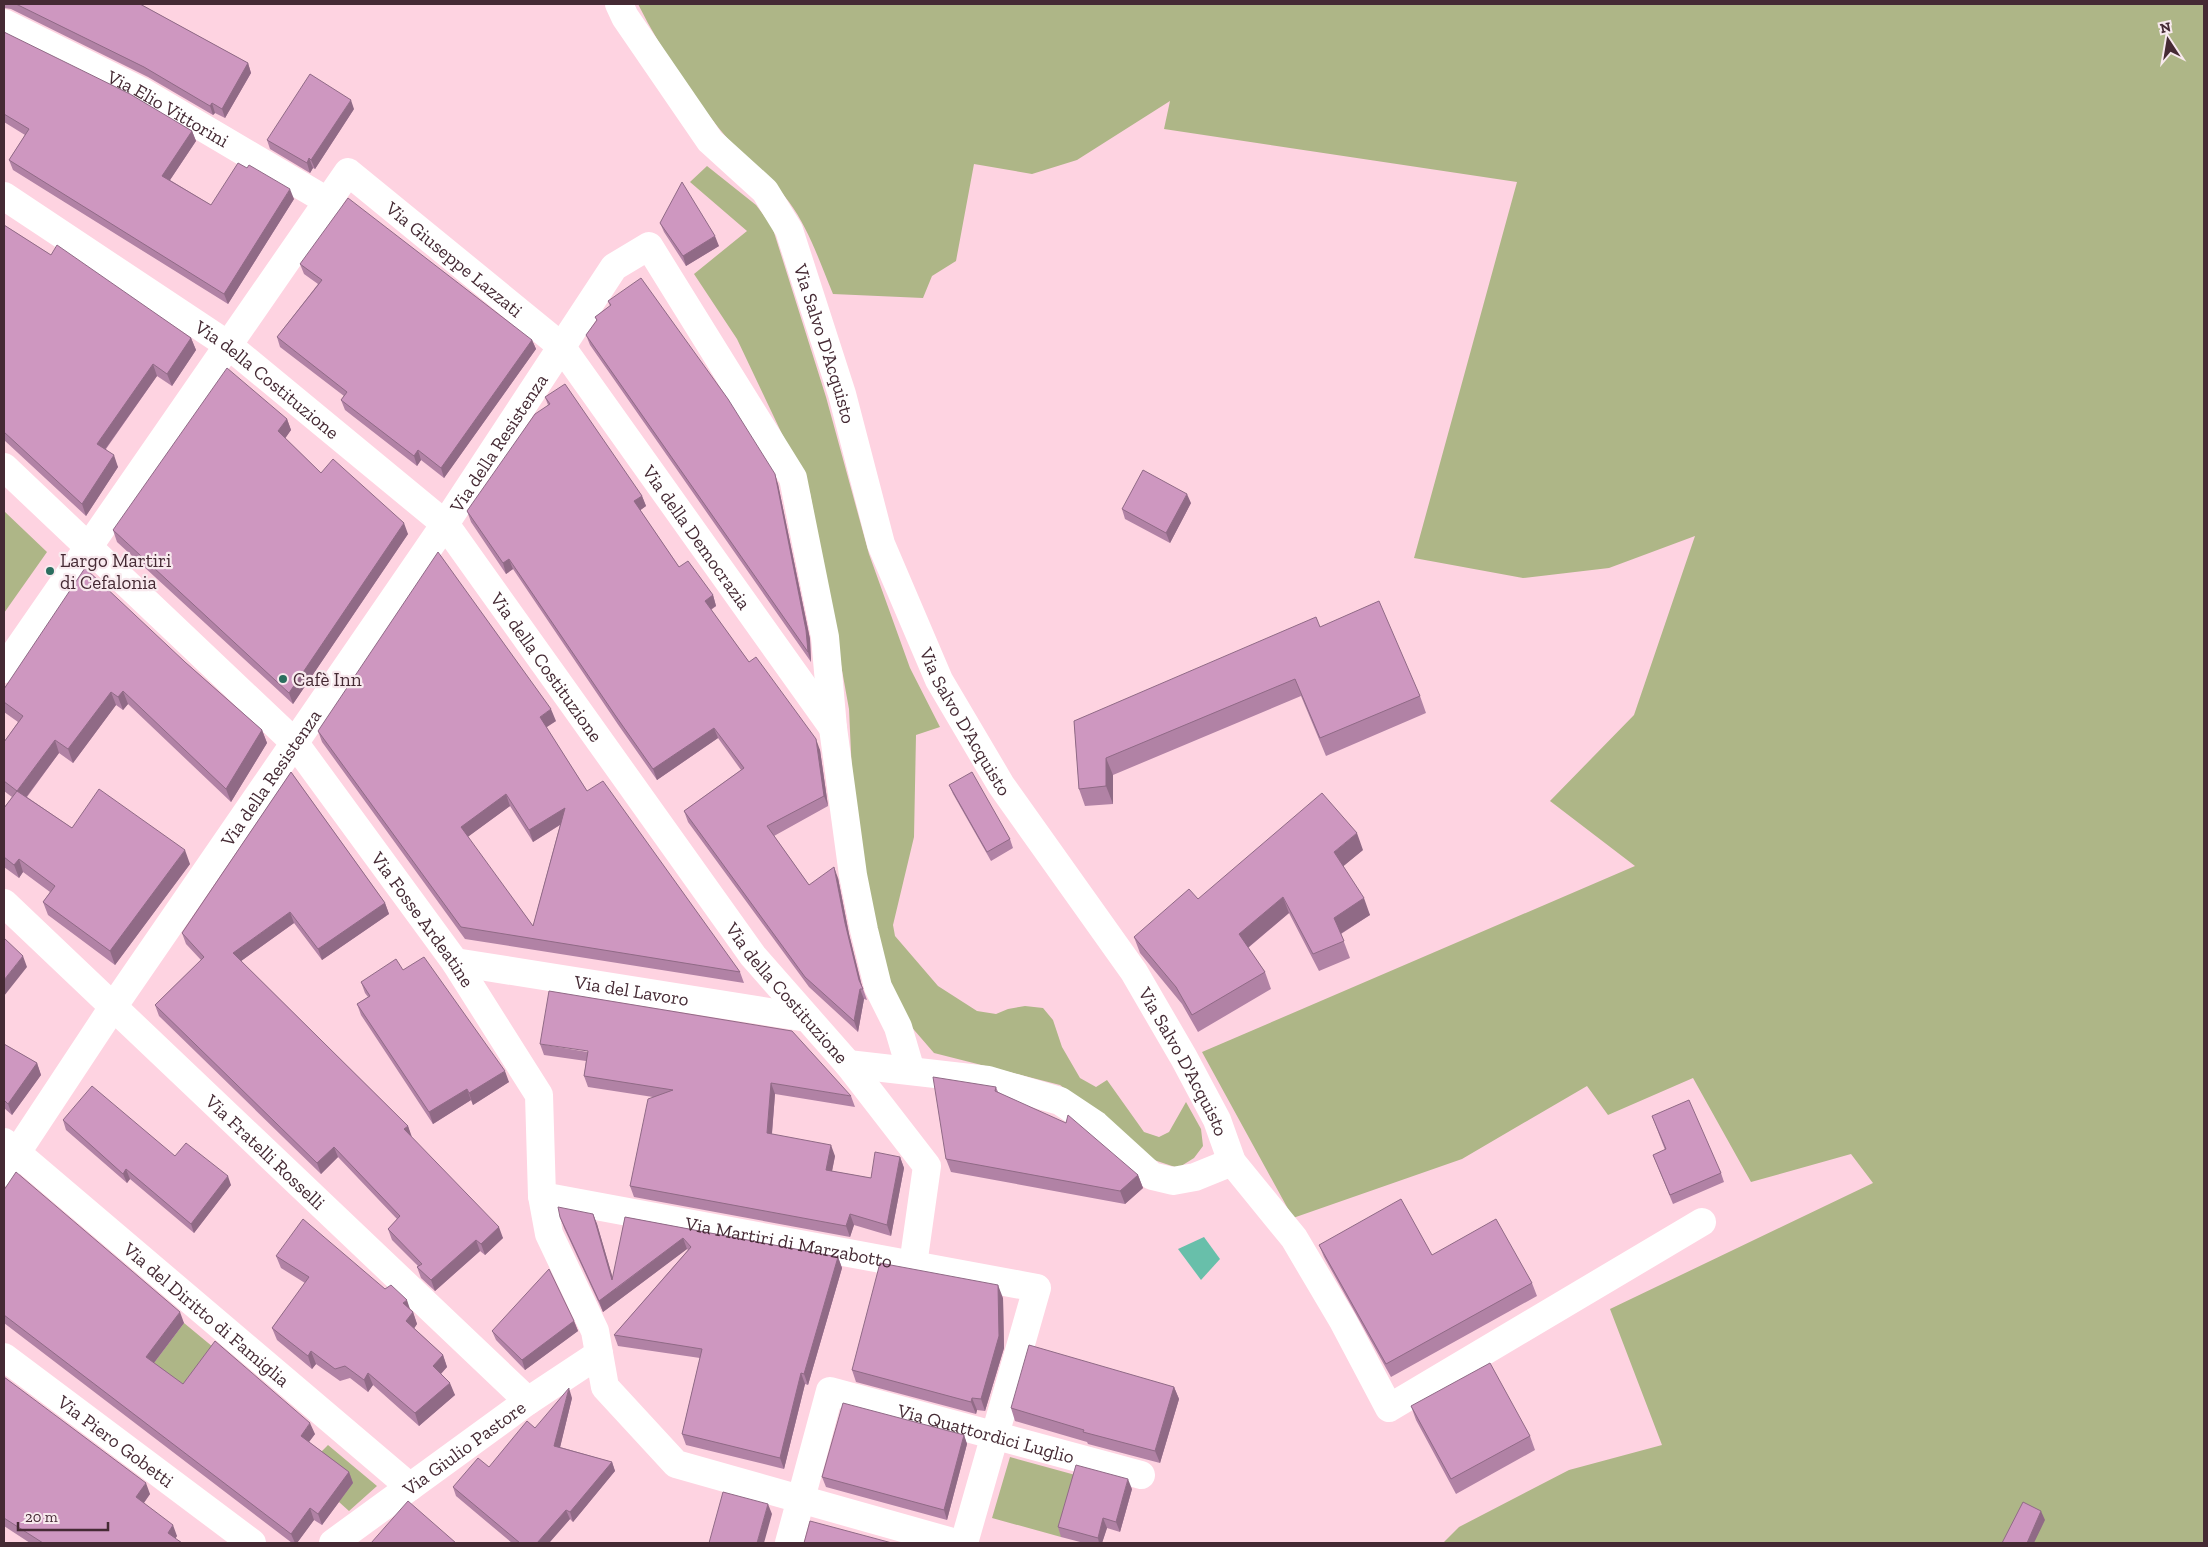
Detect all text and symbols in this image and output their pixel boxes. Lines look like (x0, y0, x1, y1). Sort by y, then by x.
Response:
north arrow (2143, 15, 2193, 65)
text: N (2158, 18, 2173, 37)
street label: Via Elio Vittorini (102, 65, 233, 152)
street label: Via Giuseppe Lazzati (380, 196, 527, 322)
street label: Via Salvo D'Acquisto (788, 260, 860, 426)
street label: Via della Costituzione (190, 315, 344, 444)
street label: Via della Resistenza (444, 369, 553, 518)
street label: Via della Democrazia (637, 460, 756, 614)
place label: Largo Martiri di Cefalonia (60, 549, 171, 594)
marker: Largo Martiri di Cefalonia (44, 565, 56, 577)
street label: Via della Costituzione (485, 587, 608, 747)
street label: Via Salvo D'Acquisto (914, 643, 1016, 801)
place label: Cafè Inn (293, 668, 362, 691)
marker: Cafè Inn (277, 673, 289, 685)
street label: Via della Resistenza (215, 705, 326, 852)
street label: Via Fosse Ardeatine (366, 847, 479, 992)
street label: Via della Costituzione (720, 917, 853, 1068)
street label: Via del Lavoro (572, 970, 691, 1011)
street label: Via Salvo D'Acquisto (1133, 982, 1233, 1139)
street label: Via Fratelli Rosselli (200, 1089, 330, 1214)
street label: Via Martiri di Marzabotto (682, 1212, 894, 1273)
street label: Via del Diritto di Famiglia (118, 1237, 294, 1392)
street label: Via Piero Gobetti (52, 1390, 178, 1492)
street label: Via Giulio Pastore (397, 1396, 530, 1501)
street label: Via Quattordici Luglio (894, 1399, 1077, 1469)
scale bar (18, 1500, 108, 1532)
text: 20 m (25, 1508, 58, 1526)

